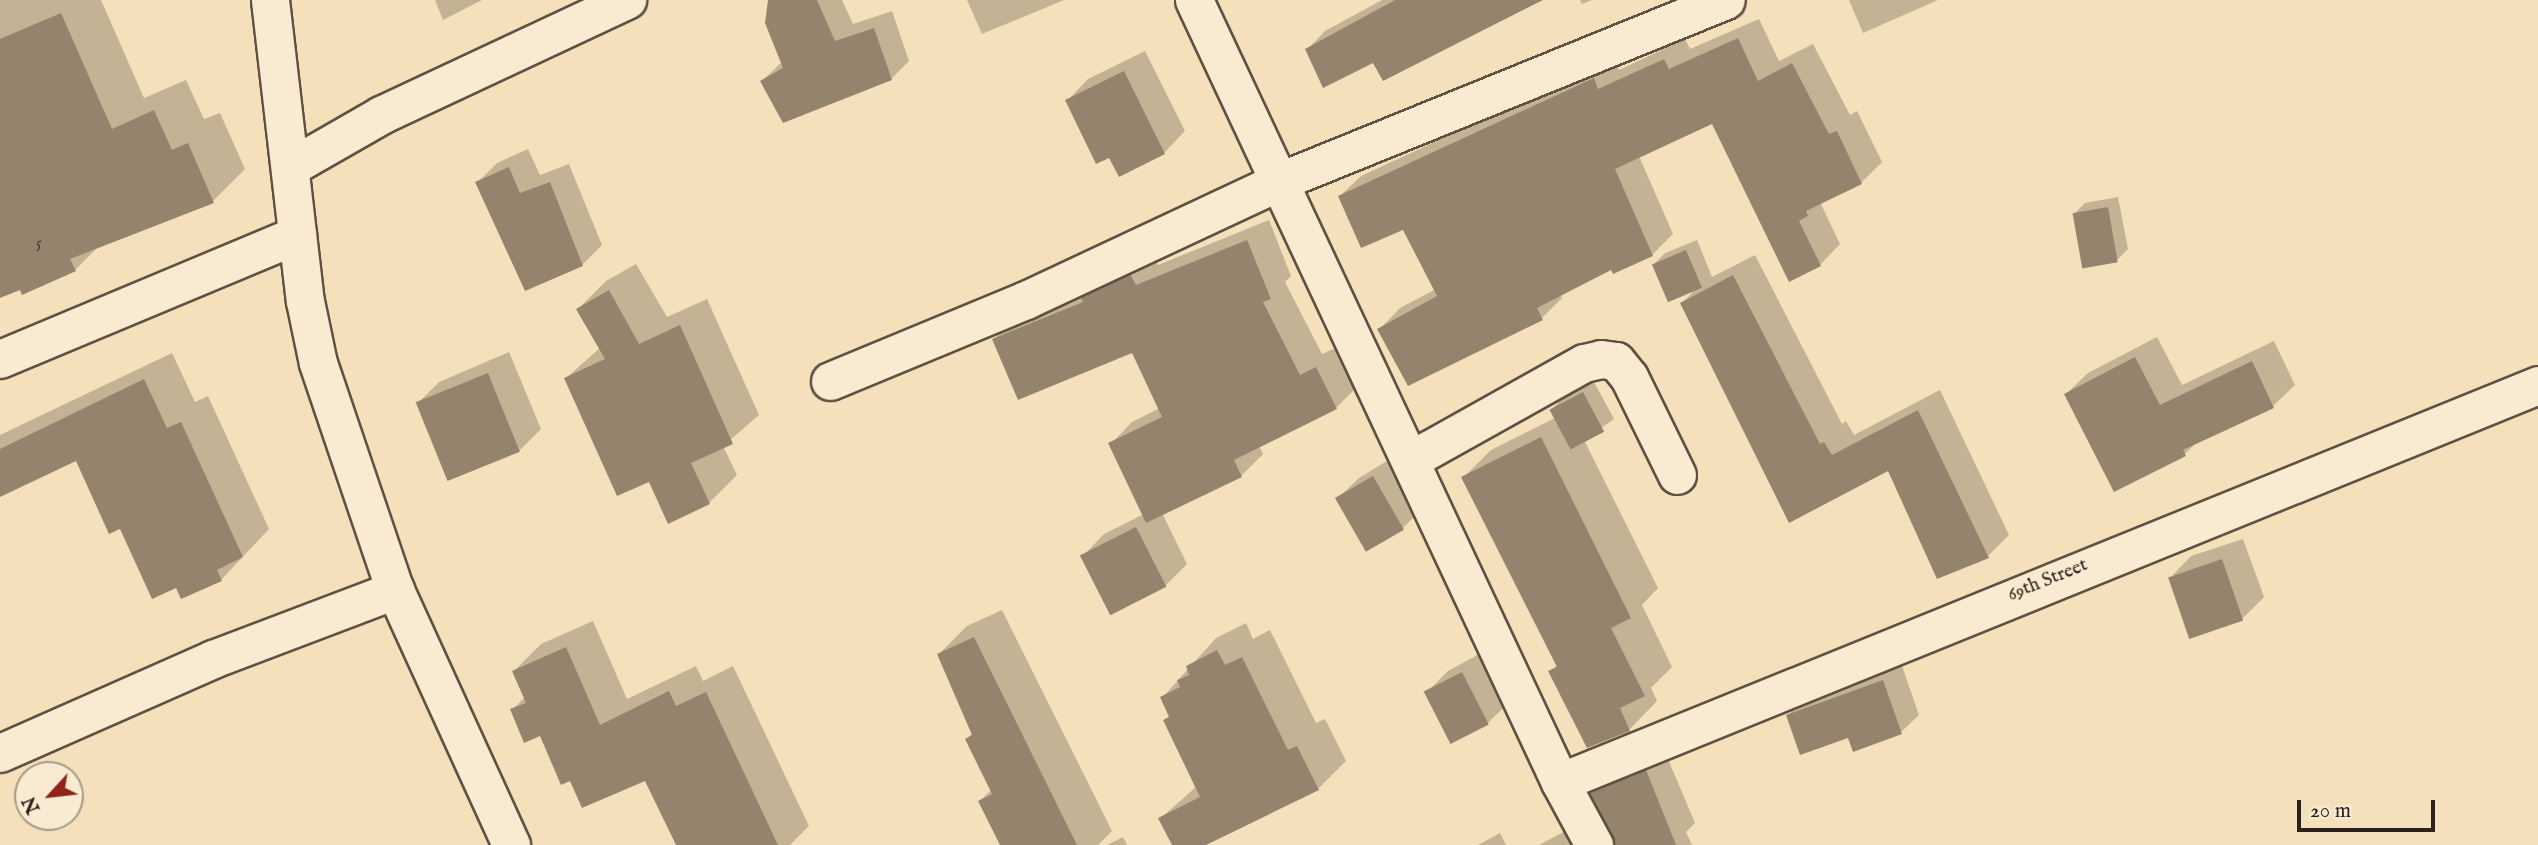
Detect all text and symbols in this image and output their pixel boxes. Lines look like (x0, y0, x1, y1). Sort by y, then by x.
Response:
house number: 5 (36, 234, 42, 254)
street label: 69th Street (2005, 555, 2091, 607)
north arrow (14, 761, 84, 831)
scale bar (2300, 786, 2438, 830)
text: N (18, 792, 47, 817)
text: 20 m (2310, 798, 2351, 825)

